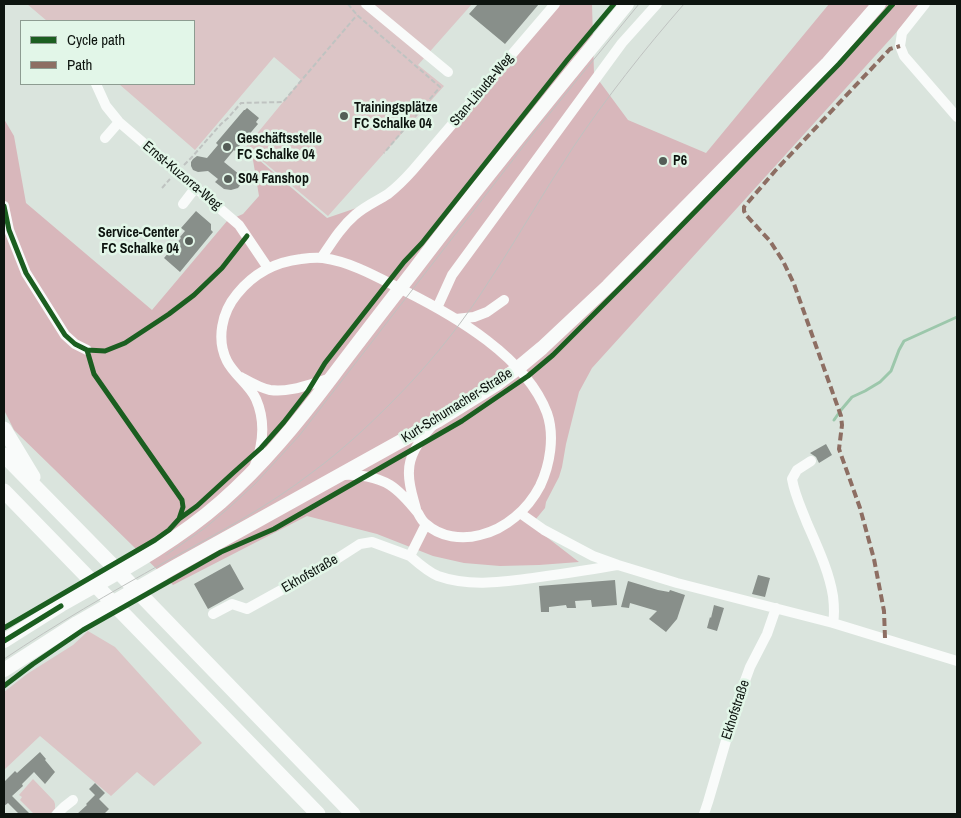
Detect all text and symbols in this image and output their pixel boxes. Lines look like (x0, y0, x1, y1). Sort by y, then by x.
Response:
legend (20, 20, 195, 85)
text: Cycle path (67, 29, 125, 50)
street label: Stan-Libuda-Weg (447, 50, 517, 130)
text: Path (67, 54, 92, 75)
place label: Trainingsplätze FC Schalke 04 (354, 100, 438, 132)
marker: Trainingsplätze FC Schalke 04 (338, 110, 350, 122)
place label: Geschäftsstelle FC Schalke 04 (237, 131, 322, 164)
street label: Ernst-Kuzorra-Weg (139, 138, 225, 214)
marker: Geschäftsstelle FC Schalke 04 (221, 141, 233, 153)
place label: P6 (673, 153, 687, 169)
marker: P6 (657, 155, 669, 167)
place label: S04 Fanshop (238, 171, 309, 187)
marker: S04 Fanshop (222, 173, 234, 185)
place label: Service-Center FC Schalke 04 (98, 225, 179, 258)
marker: Service-Center FC Schalke 04 (183, 235, 195, 247)
street label: Kurt-Schumacher-Straße (398, 365, 516, 447)
street label: Ekhofstraße (279, 551, 341, 597)
street label: Ekhofstraße (718, 678, 754, 742)

